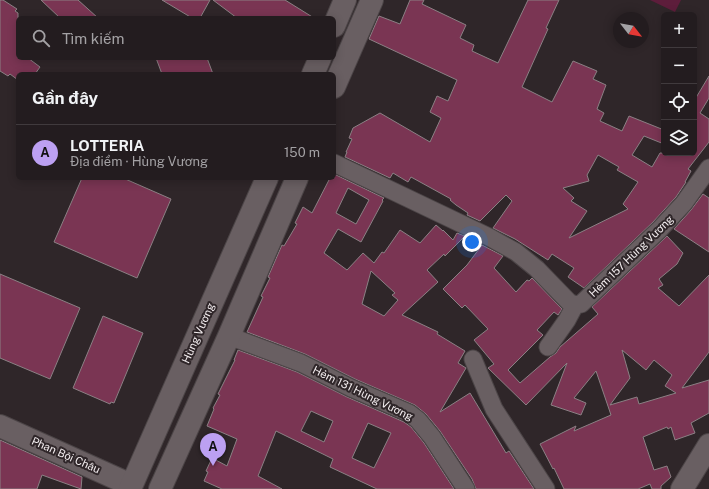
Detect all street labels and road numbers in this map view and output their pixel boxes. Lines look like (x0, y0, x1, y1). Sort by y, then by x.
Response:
street label: Hẻm 157 Hùng Vương (586, 213, 676, 299)
street label: Hùng Vương (179, 301, 217, 365)
street label: Hẻm 131 Hùng Vương (311, 364, 415, 423)
street label: Phan Bội Châu (30, 435, 102, 475)

